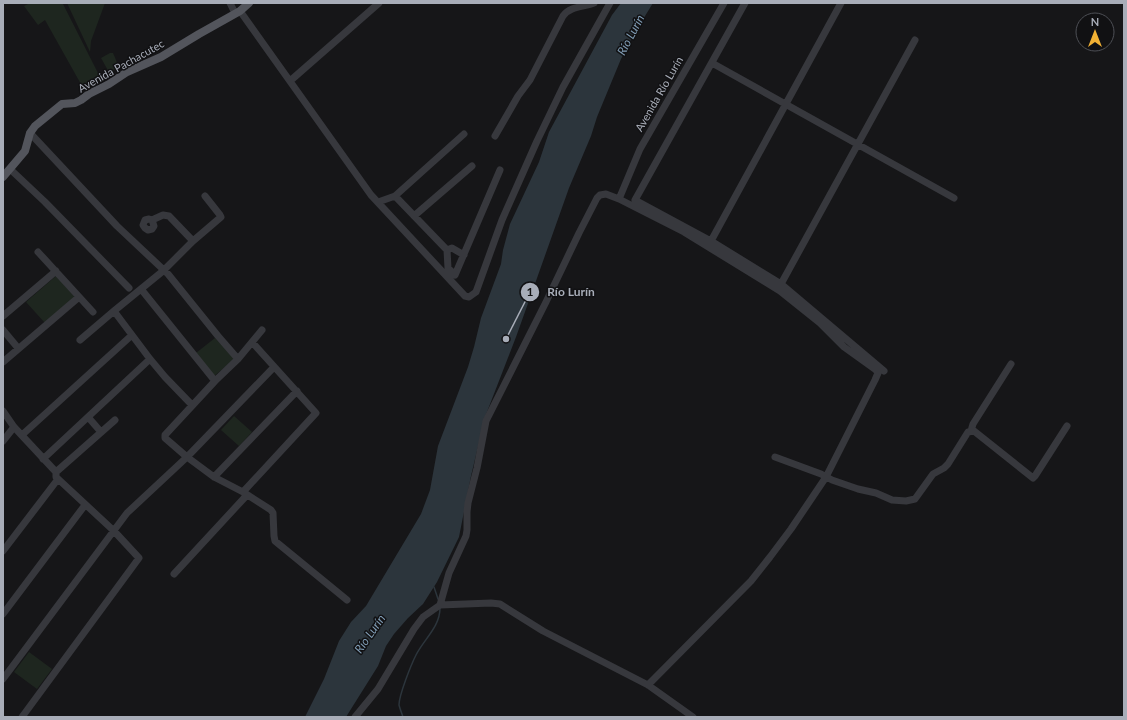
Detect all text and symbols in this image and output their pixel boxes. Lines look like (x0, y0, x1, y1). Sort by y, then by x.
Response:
water label: Río Lurín (614, 12, 647, 58)
north arrow (1075, 12, 1115, 52)
text: N (1091, 15, 1099, 28)
street label: Avenida Pachacutec (75, 36, 166, 95)
street label: Avenida Río Lurín (632, 54, 685, 134)
callout: Río Lurín (520, 280, 603, 304)
text: 1 (527, 284, 534, 299)
text: Río Lurín (547, 284, 595, 299)
water label: Río Lurín (351, 612, 388, 656)

